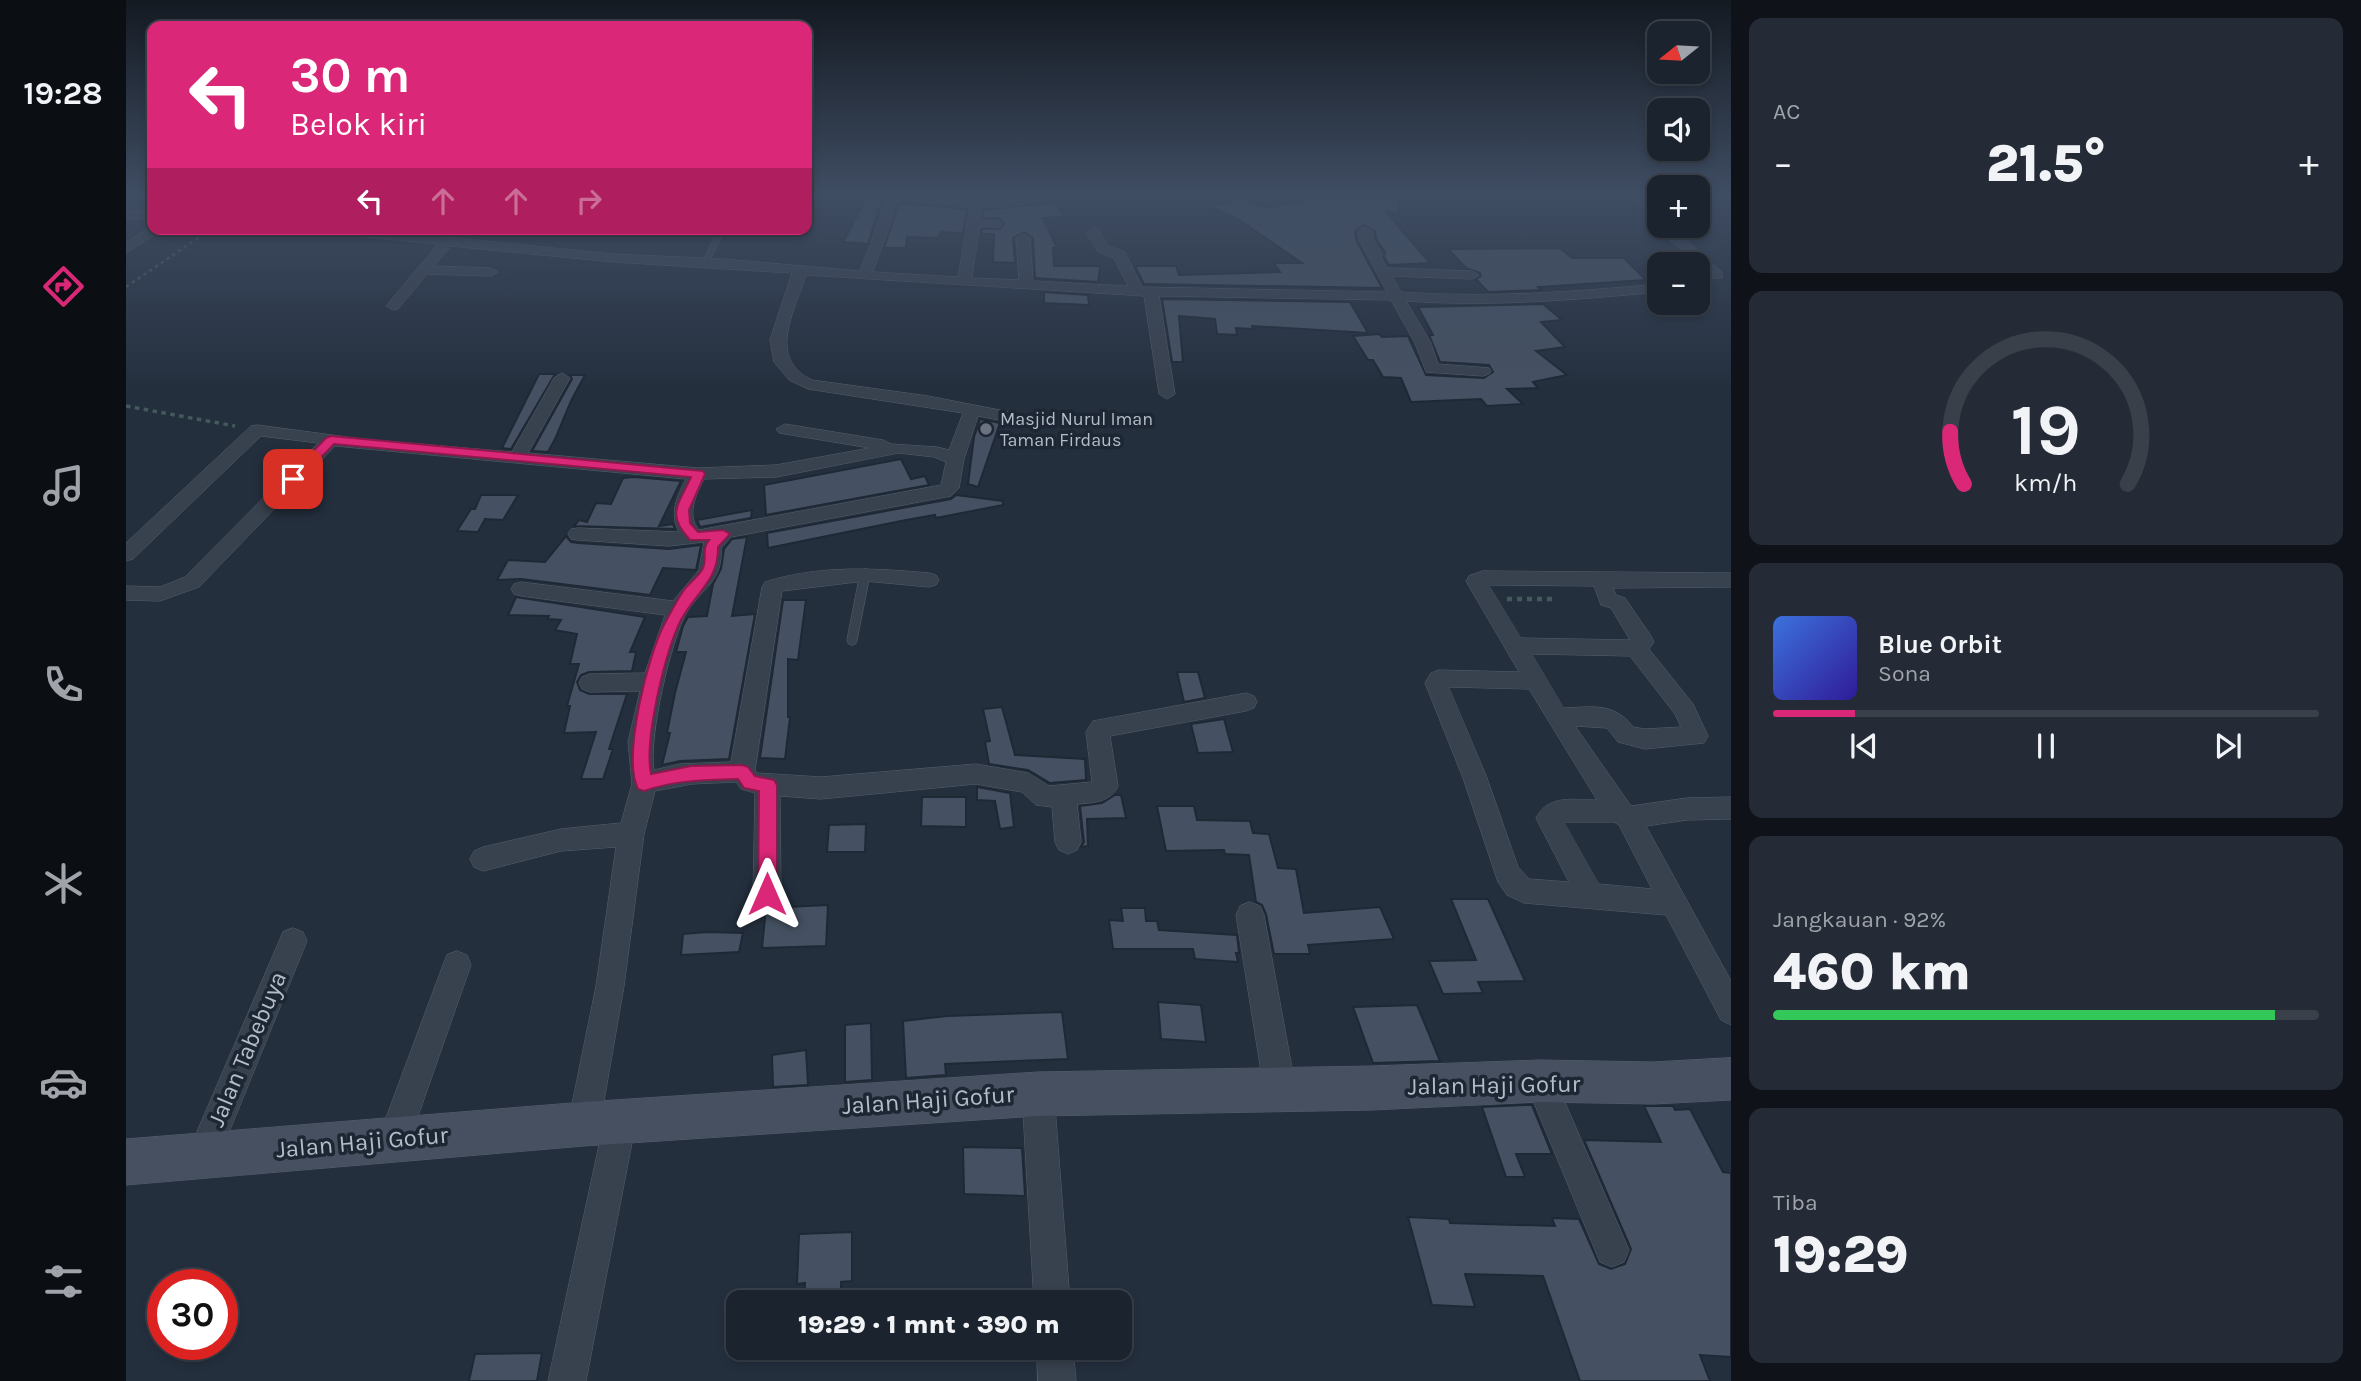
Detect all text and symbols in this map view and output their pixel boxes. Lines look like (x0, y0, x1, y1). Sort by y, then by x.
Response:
north arrow (1647, 21, 1710, 84)
map controls (1647, 21, 1710, 315)
text: 30 m (290, 47, 410, 104)
icon: left (175, 49, 266, 140)
text: 19:28 (23, 75, 103, 112)
button: sound (1647, 98, 1710, 161)
text: AC (1773, 98, 1800, 125)
text: Belok kiri (290, 106, 427, 143)
text: 21.5° (1986, 133, 2106, 194)
text: − (1773, 141, 1793, 186)
text: + (2299, 141, 2319, 186)
button: + (1647, 175, 1710, 238)
icon: left (351, 182, 389, 220)
icon: ahead (424, 182, 462, 220)
icon: ahead (497, 182, 535, 220)
icon: right (570, 182, 608, 220)
button: − (1647, 252, 1710, 315)
icon: directions (39, 262, 88, 311)
text: 19 (2011, 387, 2081, 472)
place label: Masjid Nurul Iman Taman Firdaus (1000, 408, 1153, 451)
marker: Masjid Nurul Iman Taman Firdaus (978, 421, 994, 437)
pin (263, 449, 323, 509)
icon: arrive (274, 460, 312, 498)
icon: music (39, 461, 88, 510)
text: km/h (2014, 468, 2078, 497)
text: Blue Orbit (1878, 629, 2002, 660)
icon: phone (39, 660, 88, 709)
text: Sona (1878, 660, 1931, 687)
icon: previous (1845, 727, 1883, 765)
icon: pause (2027, 727, 2065, 765)
icon: next (2209, 727, 2247, 765)
position arrow (730, 857, 804, 931)
icon: climate (39, 859, 88, 908)
text: Jangkauan · 92% (1773, 906, 1946, 933)
text: 460 km (1773, 941, 1971, 1002)
street label: Jalan Tabebuya (202, 967, 292, 1131)
icon: car (39, 1058, 88, 1107)
street label: Jalan Haji Gofur (1407, 1069, 1581, 1101)
street label: Jalan Haji Gofur (841, 1080, 1015, 1120)
street label: Jalan Haji Gofur (275, 1121, 450, 1163)
text: Tiba (1773, 1189, 1818, 1216)
text: 19:29 (1773, 1224, 1909, 1285)
icon: filters (39, 1257, 88, 1306)
speed limit sign: 30 (147, 1269, 238, 1360)
text: 19:29 · 1 mnt · 390 m (798, 1309, 1060, 1340)

